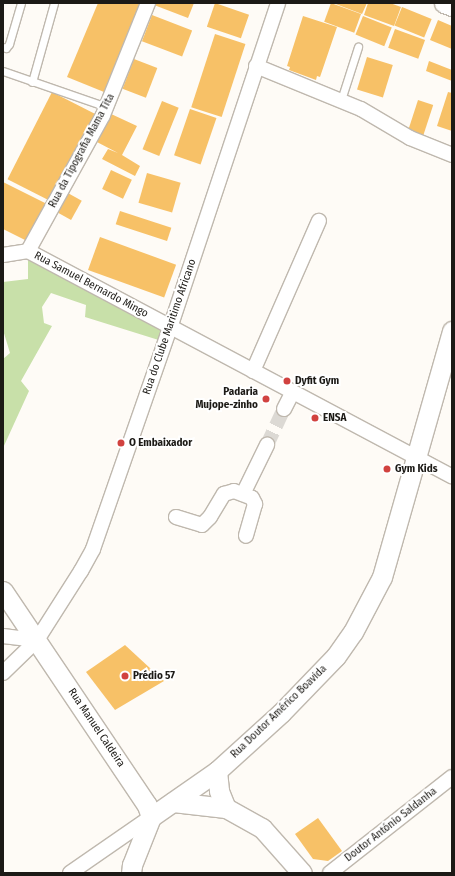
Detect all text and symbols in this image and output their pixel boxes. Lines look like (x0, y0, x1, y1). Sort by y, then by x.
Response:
street label: Rua da Tipografia Mama Tita (46, 92, 118, 210)
street label: Rua Samuel Bernardo Mingo (32, 249, 150, 321)
street label: Rua do Clube Maritimo Africano (141, 258, 199, 396)
place label: Dyfit Gym (295, 374, 339, 388)
marker: Dyfit Gym (282, 376, 292, 386)
place label: Padaria Mujope-zinho (195, 386, 258, 412)
marker: Padaria Mujope-zinho (261, 394, 271, 404)
place label: ENSA (323, 411, 346, 425)
marker: ENSA (310, 413, 320, 423)
place label: O Embaixador (129, 436, 192, 450)
marker: O Embaixador (116, 438, 126, 448)
place label: Gym Kids (395, 462, 437, 476)
marker: Gym Kids (382, 464, 392, 474)
street label: Rua Doutor Américo Boavida (228, 663, 330, 761)
place label: Prédio 57 (133, 669, 175, 683)
marker: Prédio 57 (120, 671, 130, 681)
street label: Rua Manuel Caldeira (65, 686, 127, 770)
street label: Doutor António Saldanha (342, 785, 440, 865)

